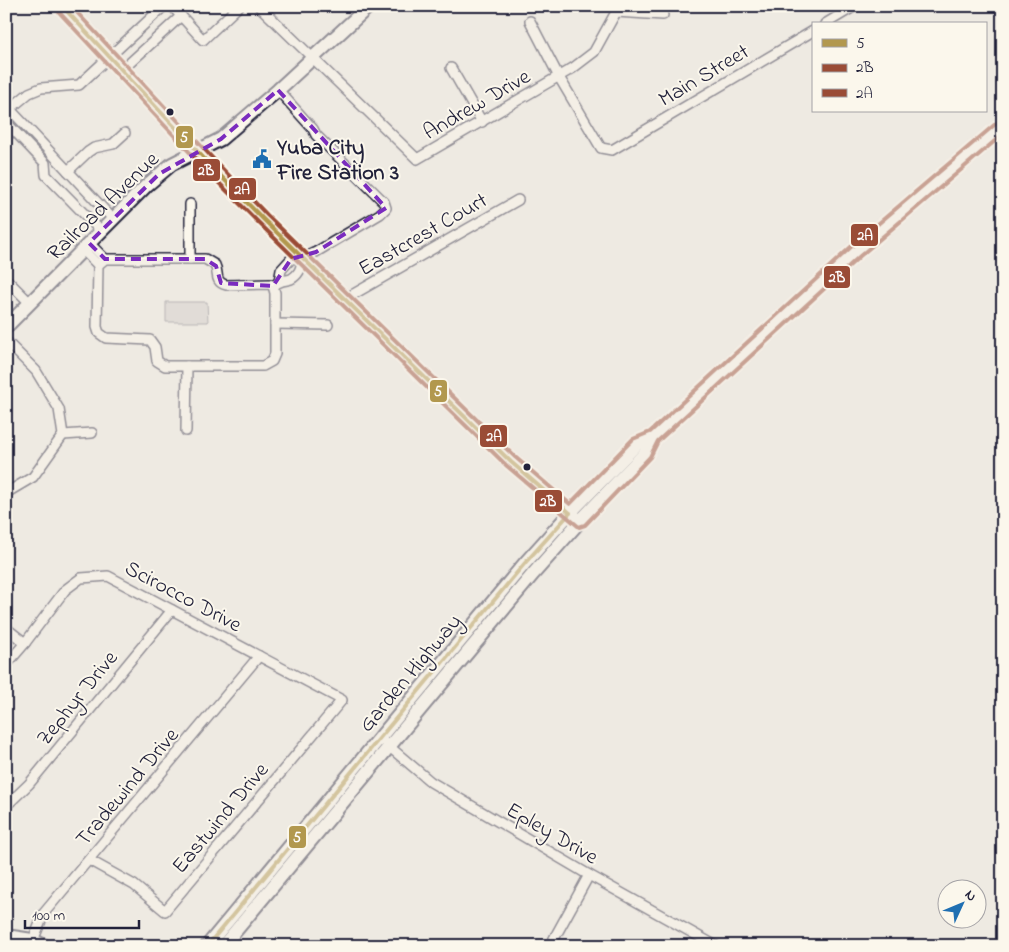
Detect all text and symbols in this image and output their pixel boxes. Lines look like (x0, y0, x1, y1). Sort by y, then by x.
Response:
legend (812, 22, 986, 112)
text: 5 (856, 33, 865, 55)
street label: Main Street (653, 37, 757, 116)
text: 2B (856, 57, 874, 79)
street label: Andrew Drive (418, 62, 537, 149)
text: 2A (856, 83, 873, 105)
unlabelled marker (165, 107, 175, 117)
line badge: 5 (175, 125, 194, 149)
text: 5 (180, 128, 188, 149)
place label: Yuba City Fire Station 3 (276, 133, 399, 190)
street label: Railroad Avenue (41, 145, 168, 269)
public building icon: Yuba City Fire Station 3 (251, 148, 273, 170)
line badge: 2B (192, 158, 221, 182)
text: 2B (197, 161, 215, 182)
line badge: 2A (228, 177, 257, 201)
text: 2A (233, 180, 250, 201)
street label: Eastcrest Court (353, 185, 495, 286)
line badge: 2A (850, 223, 879, 247)
text: 2A (856, 226, 873, 247)
line badge: 2B (823, 265, 851, 289)
text: 2B (828, 268, 846, 289)
line badge: 5 (429, 379, 448, 403)
text: 5 (434, 382, 442, 403)
line badge: 2A (479, 424, 508, 448)
text: 2A (485, 427, 502, 448)
unlabelled marker (522, 462, 532, 472)
line badge: 2B (534, 489, 563, 513)
text: 2B (539, 492, 557, 513)
street label: Scirocco Drive (118, 553, 247, 642)
street label: Garden Highway (352, 608, 471, 741)
street label: Zephyr Drive (30, 644, 128, 754)
street label: Tradewind Drive (69, 721, 188, 854)
street label: Eastwind Drive (165, 756, 278, 882)
street label: Epley Drive (499, 795, 604, 875)
line badge: 5 (288, 825, 307, 849)
text: 5 (293, 828, 301, 849)
north arrow (936, 880, 986, 930)
text: N (959, 885, 981, 907)
scale bar (25, 897, 139, 929)
text: 100 m (32, 905, 65, 927)

